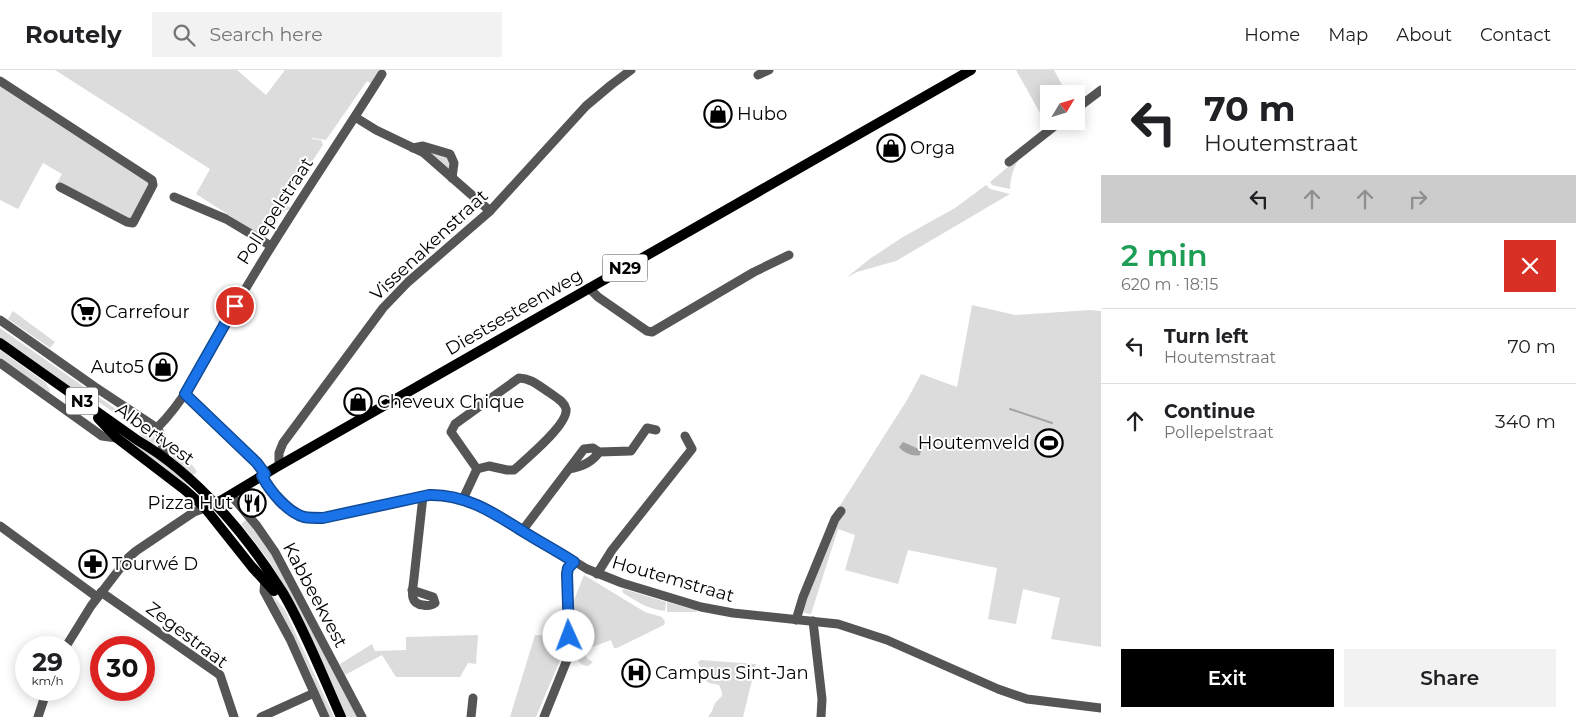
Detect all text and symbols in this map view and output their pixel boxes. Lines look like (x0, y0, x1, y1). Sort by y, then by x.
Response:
search box (152, 12, 502, 57)
text: Routely (25, 20, 122, 49)
icon: search (170, 21, 198, 49)
text: Search here (210, 23, 323, 46)
text: Home (1244, 24, 1300, 46)
text: Map (1328, 24, 1368, 46)
text: About (1396, 24, 1452, 46)
text: Contact (1480, 24, 1551, 46)
north arrow (1040, 85, 1085, 130)
map controls (1040, 85, 1085, 130)
text: 70 m (1204, 87, 1295, 130)
icon: left (1121, 90, 1186, 155)
shop icon: Hubo (703, 99, 733, 129)
place label: Hubo (737, 103, 787, 125)
text: Houtemstraat (1204, 130, 1358, 157)
shop icon: Orga (876, 133, 906, 163)
place label: Orga (910, 137, 955, 159)
street label: Pollepelstraat (232, 153, 318, 269)
street label: Vissenakenstraat (366, 185, 492, 305)
icon: left (1245, 185, 1273, 213)
icon: ahead (1298, 185, 1326, 213)
icon: ahead (1351, 185, 1379, 213)
icon: right (1404, 185, 1432, 213)
text: 2 min (1121, 237, 1208, 274)
button: close (1504, 240, 1556, 292)
road number: N29 (602, 254, 648, 282)
street label: Diestsesteenweg (442, 264, 586, 360)
text: 620 m · 18:15 (1121, 275, 1218, 294)
pin (214, 285, 256, 327)
icon: arrive (221, 292, 249, 320)
supermarket icon: Carrefour (71, 297, 101, 327)
place label: Carrefour (105, 301, 190, 323)
text: Turn left (1164, 325, 1249, 348)
icon: left (1121, 332, 1149, 360)
text: 70 m (1507, 335, 1556, 358)
text: Houtemstraat (1164, 348, 1276, 367)
shop icon: Auto5 (148, 352, 178, 382)
place label: Auto5 (91, 356, 144, 378)
shop icon: Cheveux Chique (343, 387, 373, 417)
road number: N3 (66, 388, 98, 414)
place label: Cheveux Chique (377, 391, 524, 413)
street label: Albertvest (111, 398, 199, 470)
text: Continue (1164, 400, 1255, 423)
icon: ahead (1121, 407, 1149, 435)
text: 340 m (1495, 410, 1556, 433)
text: Pollepelstraat (1164, 423, 1274, 442)
sports icon: Houtemveld (1034, 428, 1064, 458)
place label: Houtemveld (918, 432, 1030, 454)
restaurant icon: Pizza Hut (237, 488, 267, 518)
place label: Pizza Hut (147, 492, 233, 514)
street label: Kabbeekvest (278, 539, 352, 651)
pharmacy icon: Tourwé D (78, 549, 108, 579)
street label: Houtemstraat (609, 551, 737, 607)
place label: Tourwé D (112, 553, 198, 575)
street label: Zegestraat (142, 597, 232, 673)
position arrow (542, 609, 594, 661)
speed limit sign: 30 (90, 636, 155, 701)
text: 29 (32, 647, 63, 677)
button: Exit (1121, 649, 1334, 707)
button: Share (1344, 649, 1556, 707)
hospital icon: Campus Sint-Jan (621, 658, 651, 688)
place label: Campus Sint-Jan (655, 662, 809, 684)
text: km/h (31, 673, 64, 688)

